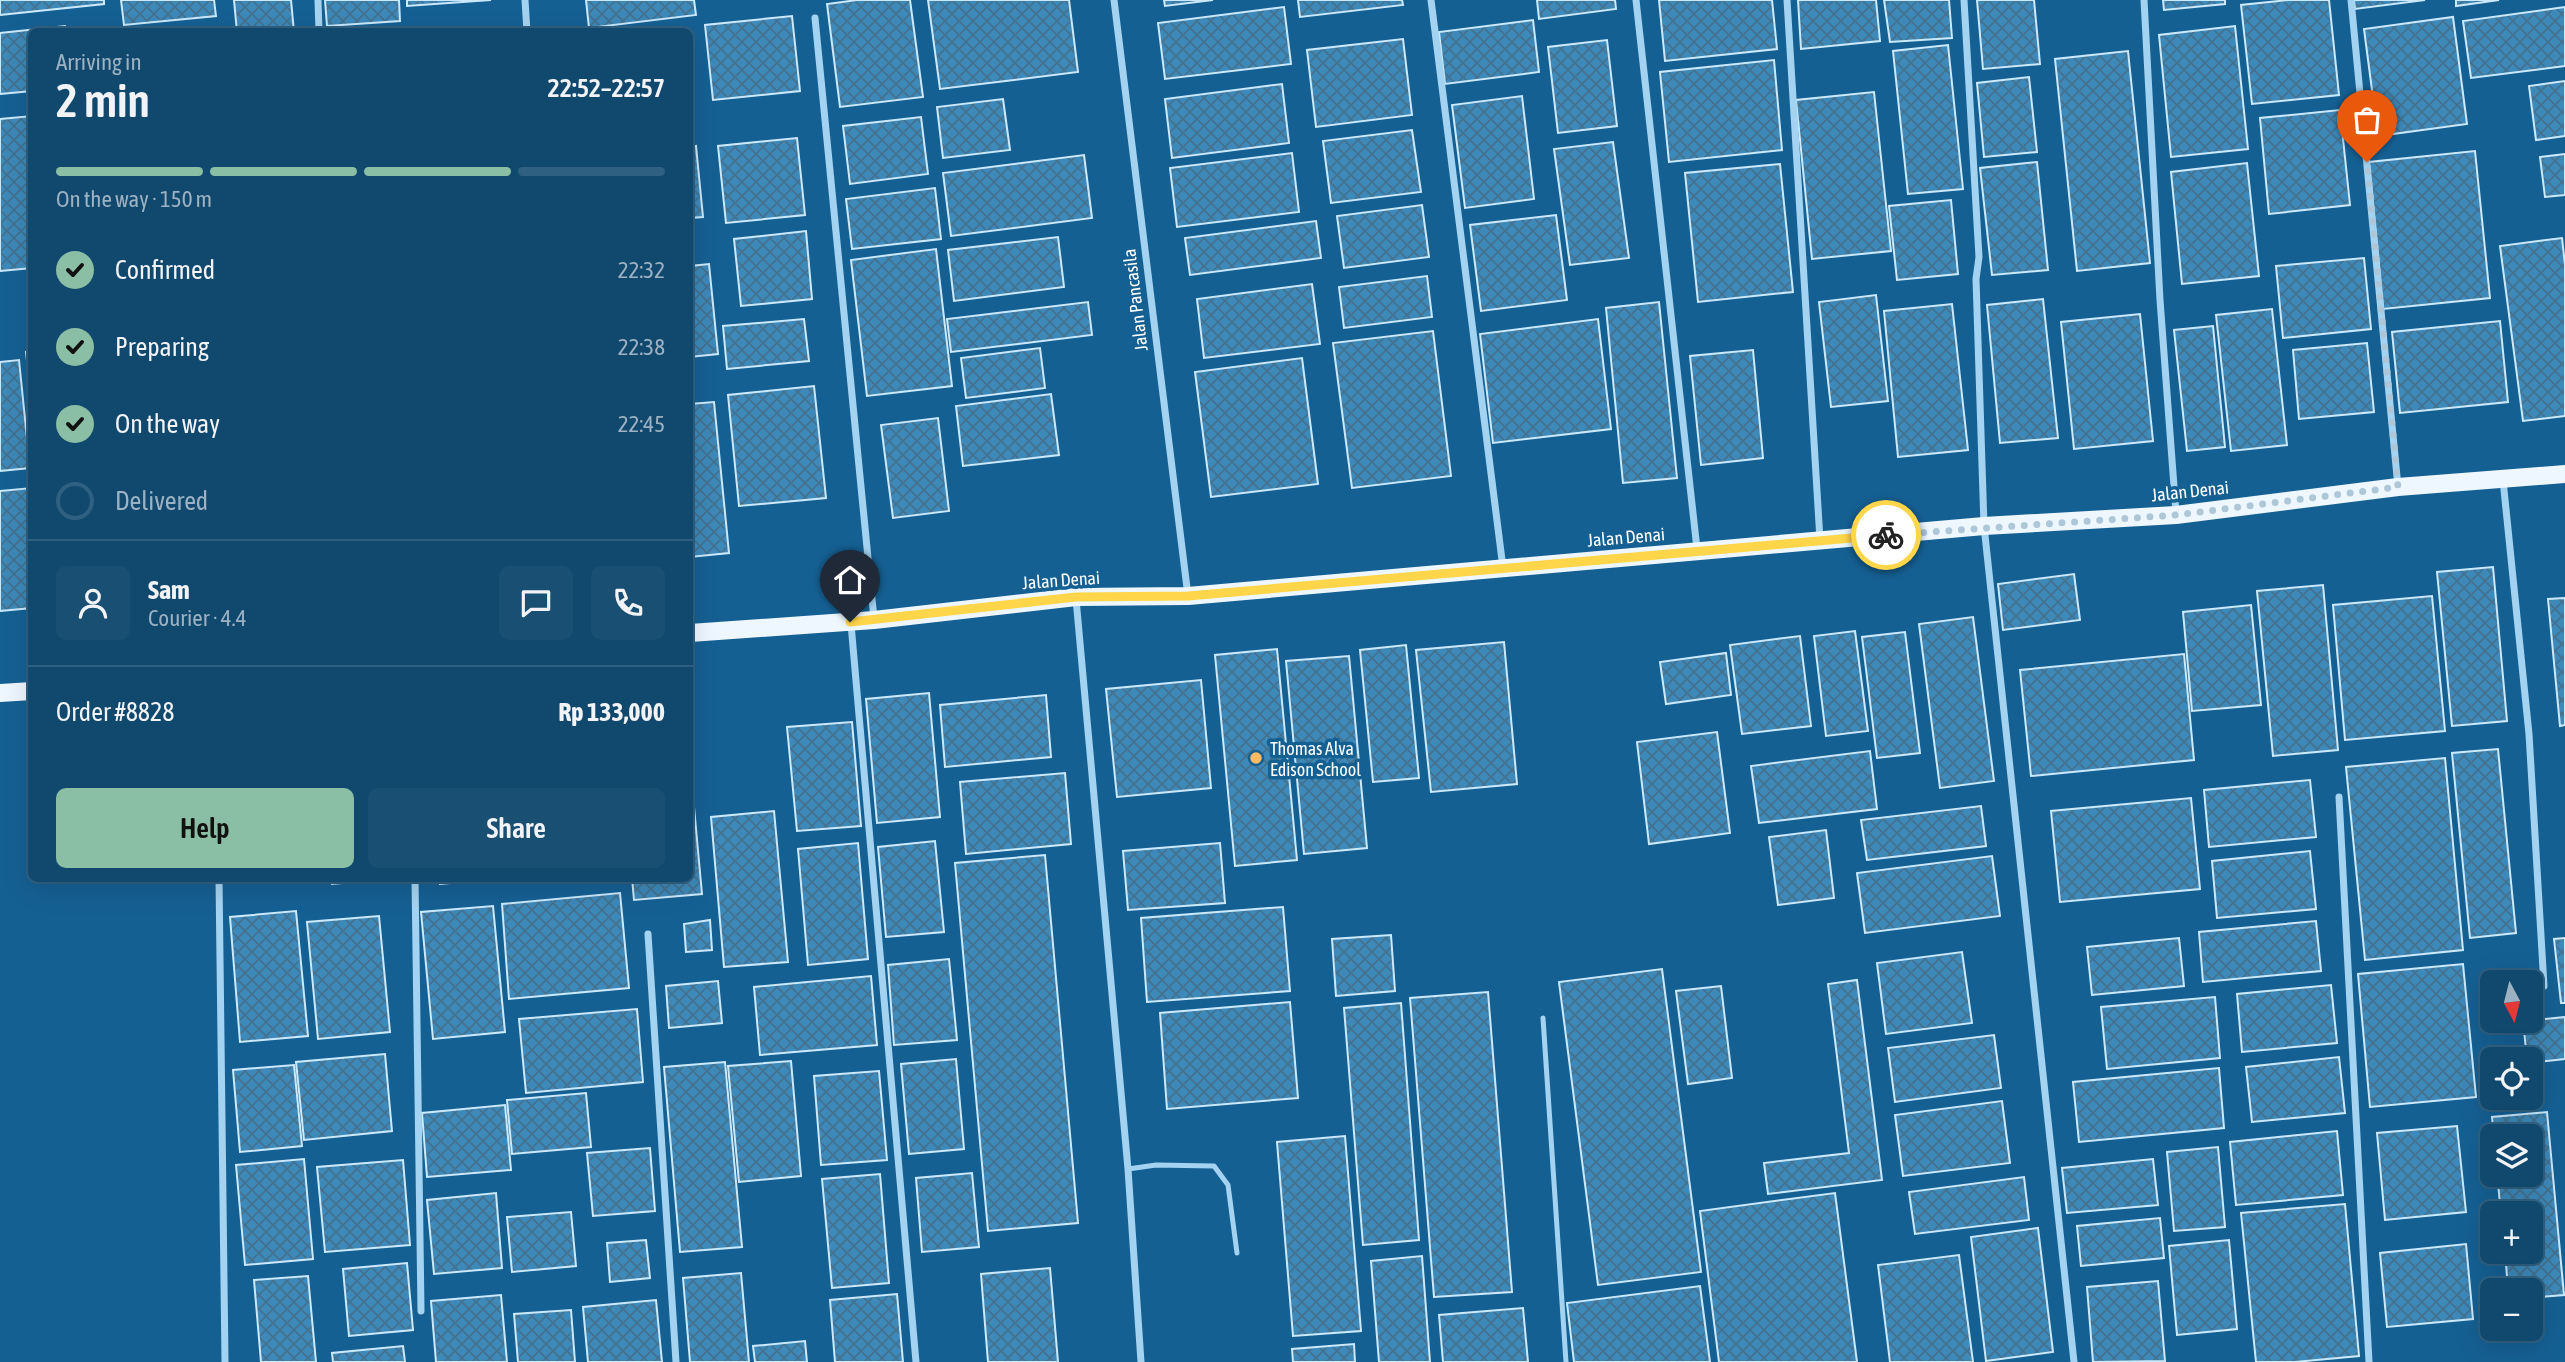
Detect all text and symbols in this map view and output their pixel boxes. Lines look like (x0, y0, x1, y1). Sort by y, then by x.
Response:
text: Arriving in (56, 49, 142, 75)
text: 22:52–22:57 (548, 73, 665, 103)
text: 2 min (56, 74, 150, 127)
pin (2337, 90, 2397, 162)
icon: bag (2348, 101, 2386, 139)
text: On the way · 150 m (56, 186, 212, 212)
street label: Jalan Pancasila (1118, 248, 1152, 352)
icon: check (56, 251, 94, 289)
text: Confirmed (115, 255, 215, 285)
text: 22:32 (618, 257, 665, 283)
icon: check (56, 328, 94, 366)
text: Preparing (115, 332, 209, 362)
text: 22:38 (618, 334, 665, 360)
icon: check (56, 405, 94, 443)
text: On the way (115, 409, 220, 439)
text: 22:45 (618, 411, 665, 437)
street label: Jalan Denai (2150, 476, 2230, 506)
text: Delivered (115, 486, 208, 516)
courier (1851, 500, 1921, 570)
icon: bike (1867, 516, 1905, 554)
street label: Jalan Denai (1586, 523, 1666, 551)
pin (820, 550, 880, 622)
icon: home (831, 561, 869, 599)
button: person (56, 566, 130, 640)
button: chat (499, 566, 573, 640)
button: phone (591, 566, 665, 640)
street label: Jalan Denai (1021, 567, 1101, 593)
text: Sam (148, 575, 190, 605)
text: Courier · 4.4 (148, 605, 247, 631)
text: Order #8828 (56, 697, 175, 727)
text: Rp 133,000 (558, 697, 665, 727)
place label: Thomas Alva Edison School (1270, 738, 1361, 780)
marker: Thomas Alva Edison School (1248, 750, 1264, 766)
button: Help (56, 788, 354, 868)
button: Share (368, 788, 665, 868)
north arrow (2480, 970, 2543, 1032)
map controls (2480, 970, 2543, 1341)
button: locate (2480, 1047, 2543, 1110)
button: layers (2480, 1124, 2543, 1187)
button: + (2480, 1201, 2543, 1264)
button: − (2480, 1278, 2543, 1341)

